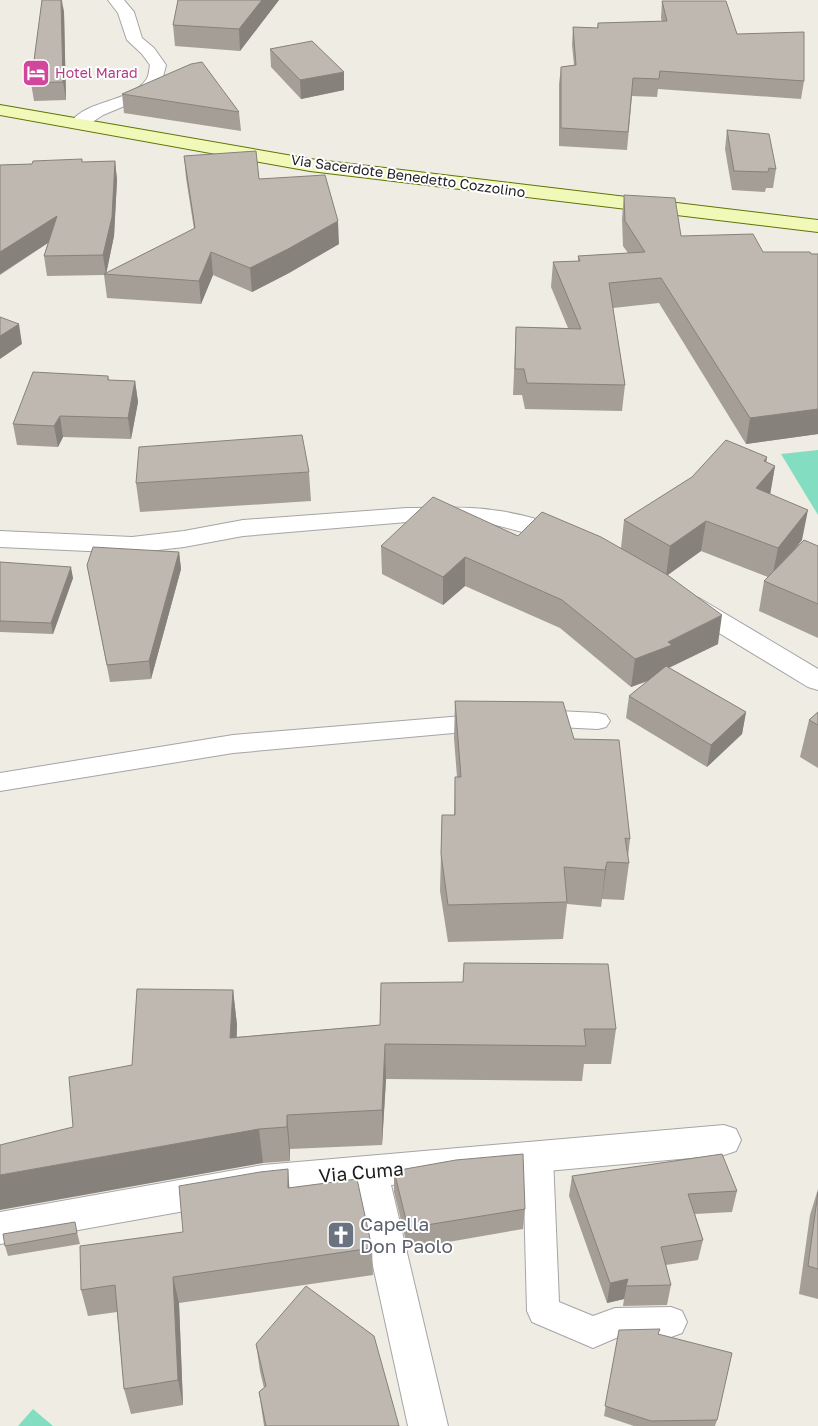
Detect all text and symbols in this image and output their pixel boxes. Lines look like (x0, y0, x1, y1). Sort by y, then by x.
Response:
hotel icon: Hotel Marad (21, 58, 51, 88)
place label: Hotel Marad (55, 64, 138, 81)
street label: Via Sacerdote Benedetto Cozzolino (290, 151, 526, 200)
street label: Via Cuma (317, 1156, 404, 1187)
place label: Capella Don Paolo (360, 1212, 453, 1257)
church icon: Capella Don Paolo (326, 1220, 356, 1250)

